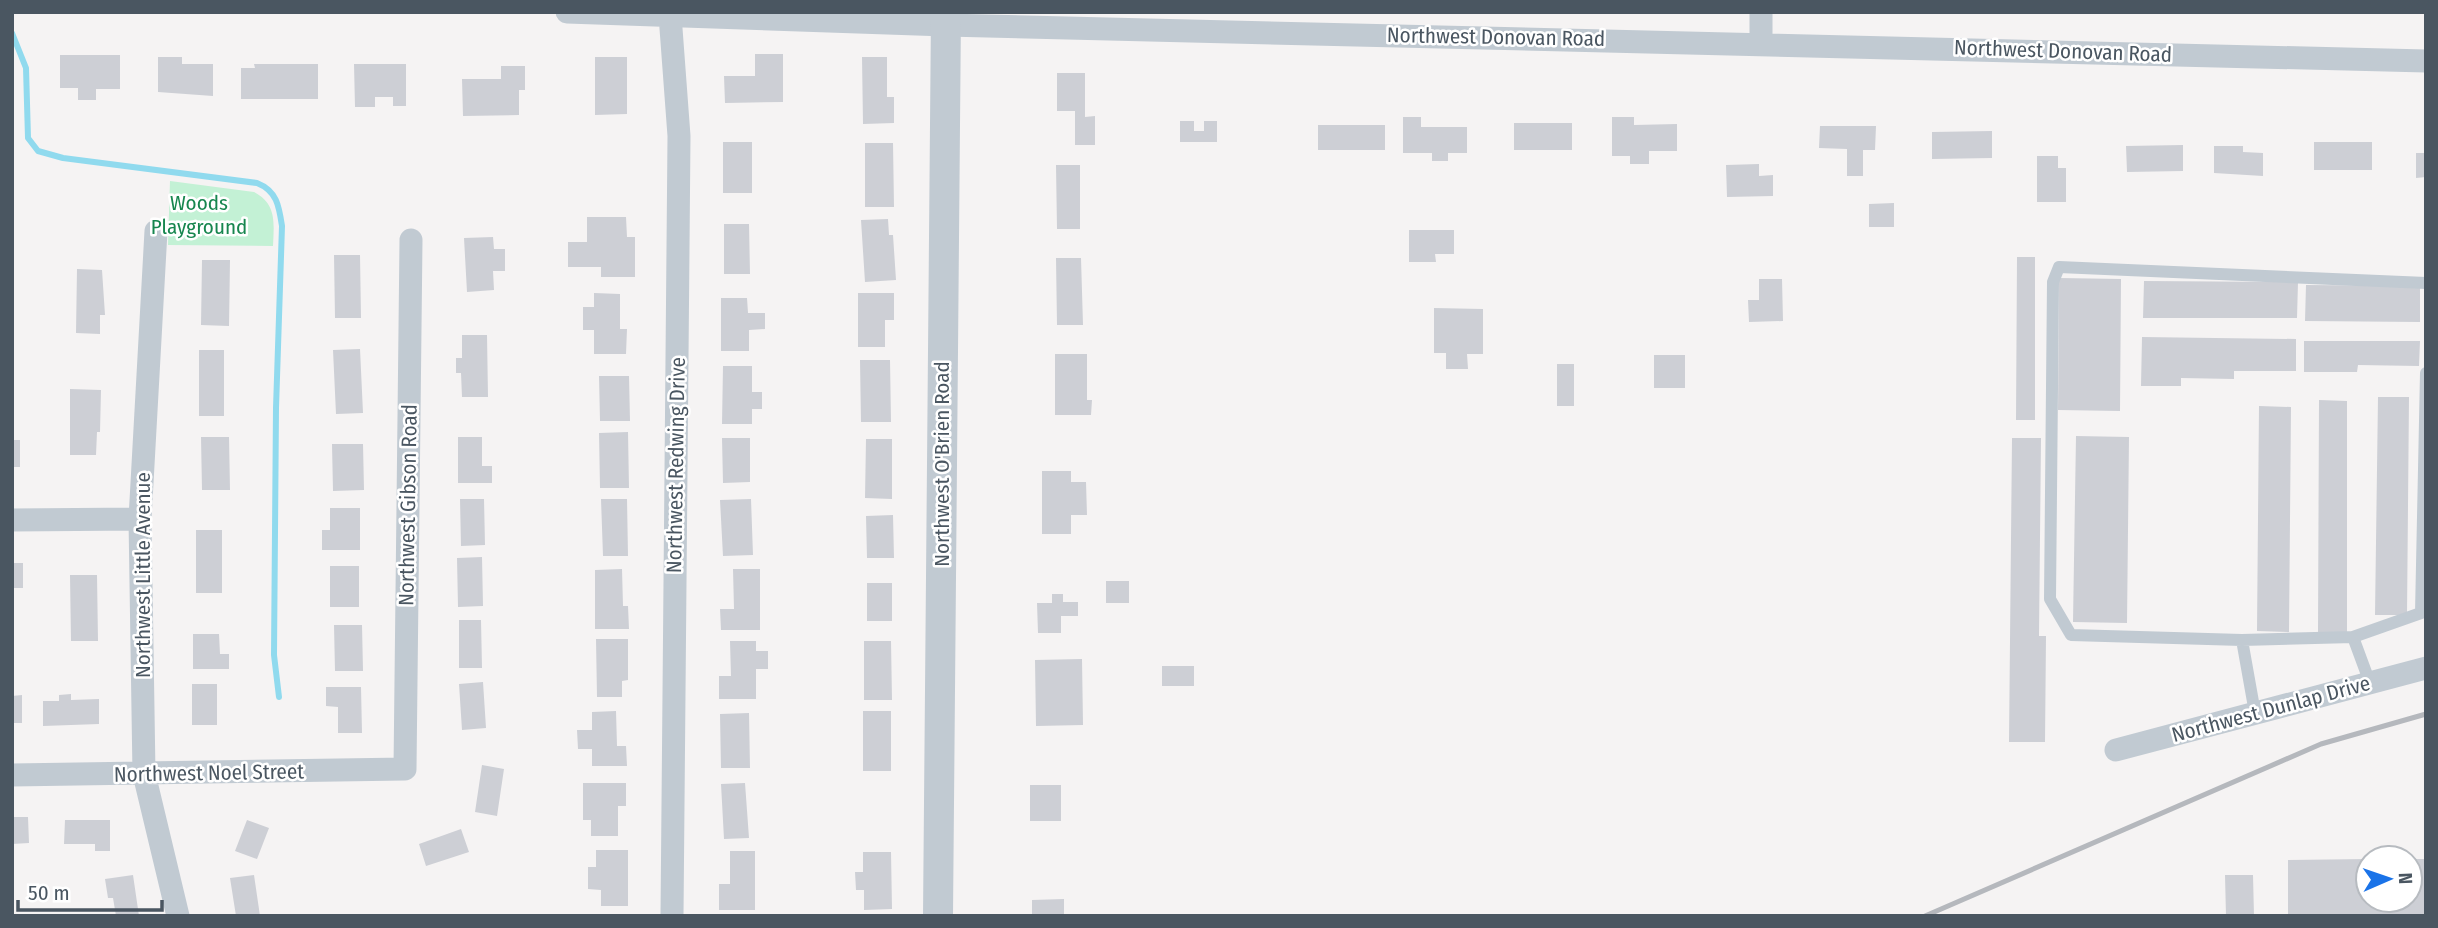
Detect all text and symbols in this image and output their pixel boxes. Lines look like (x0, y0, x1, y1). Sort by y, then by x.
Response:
street label: Northwest Donovan Road (1387, 22, 1605, 52)
street label: Northwest Donovan Road (1954, 34, 2172, 68)
park label: Woods Playground (151, 190, 247, 240)
street label: Northwest Redwing Drive (661, 357, 691, 573)
street label: Northwest O'Brien Road (929, 361, 955, 567)
street label: Northwest Gibson Road (393, 404, 423, 606)
street label: Northwest Little Avenue (130, 472, 156, 678)
street label: Northwest Dunlap Drive (2169, 670, 2373, 748)
street label: Northwest Noel Street (114, 758, 304, 788)
north arrow (2354, 844, 2424, 914)
scale bar (18, 869, 161, 913)
text: N (2394, 872, 2417, 885)
text: 50 m (28, 880, 70, 906)

